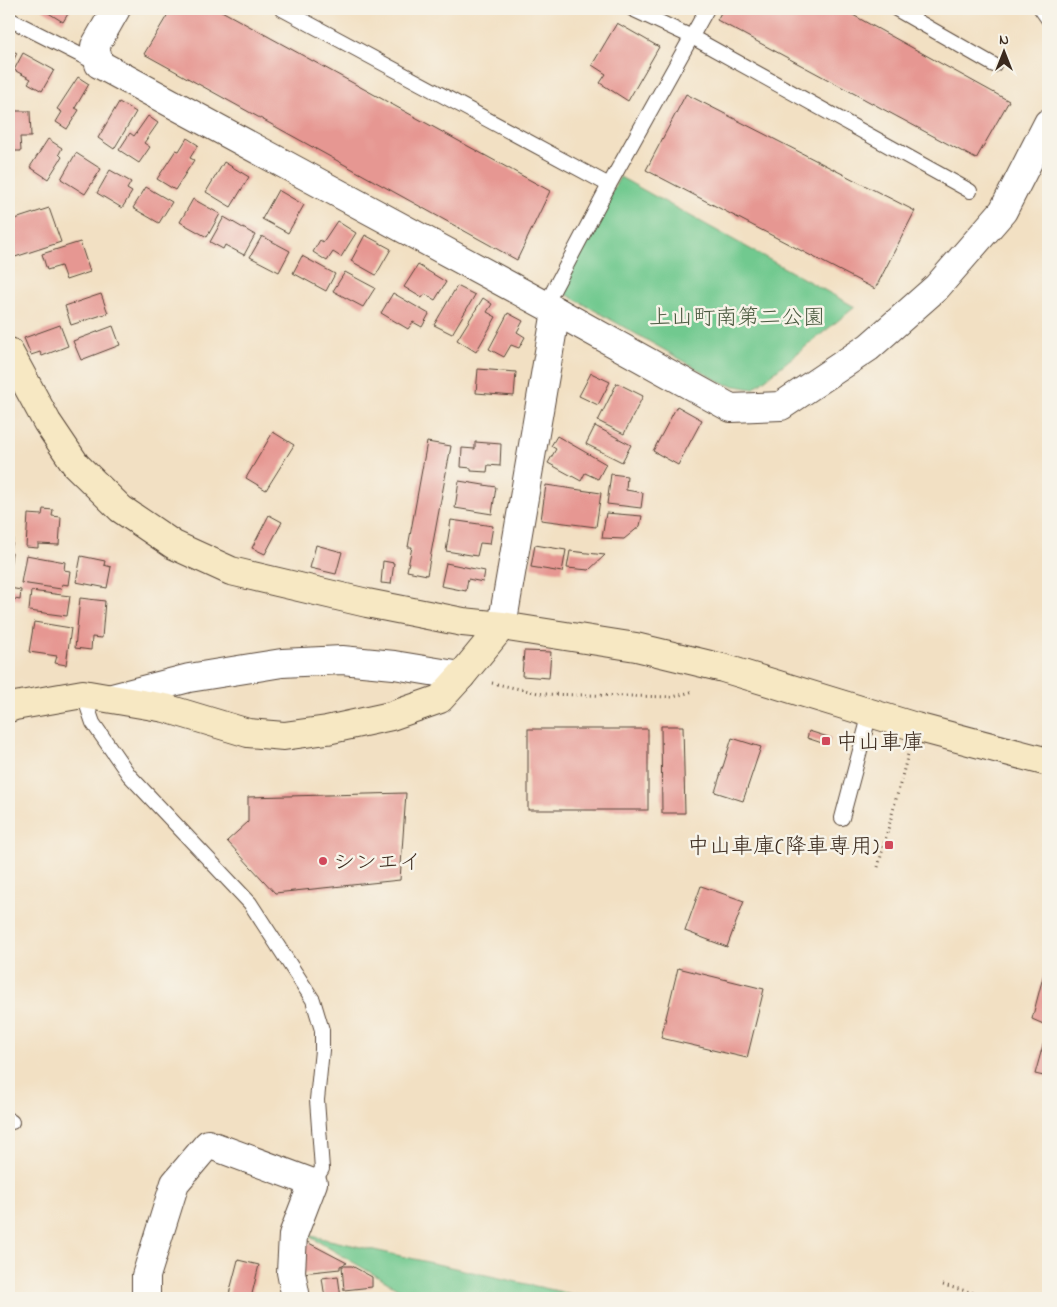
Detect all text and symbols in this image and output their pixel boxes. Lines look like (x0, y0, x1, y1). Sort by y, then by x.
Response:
north arrow (980, 28, 1030, 78)
text: N (999, 30, 1009, 51)
park label: 上山町南第二公園 (649, 303, 825, 335)
place label: 中山車庫 (836, 728, 924, 760)
marker: 中山車庫 (820, 735, 832, 747)
place label: 中山車庫(降車専用) (687, 832, 879, 864)
marker: 中山車庫(降車専用) (883, 839, 895, 851)
place label: シンエイ (333, 848, 421, 880)
marker: シンエイ (317, 855, 329, 867)

